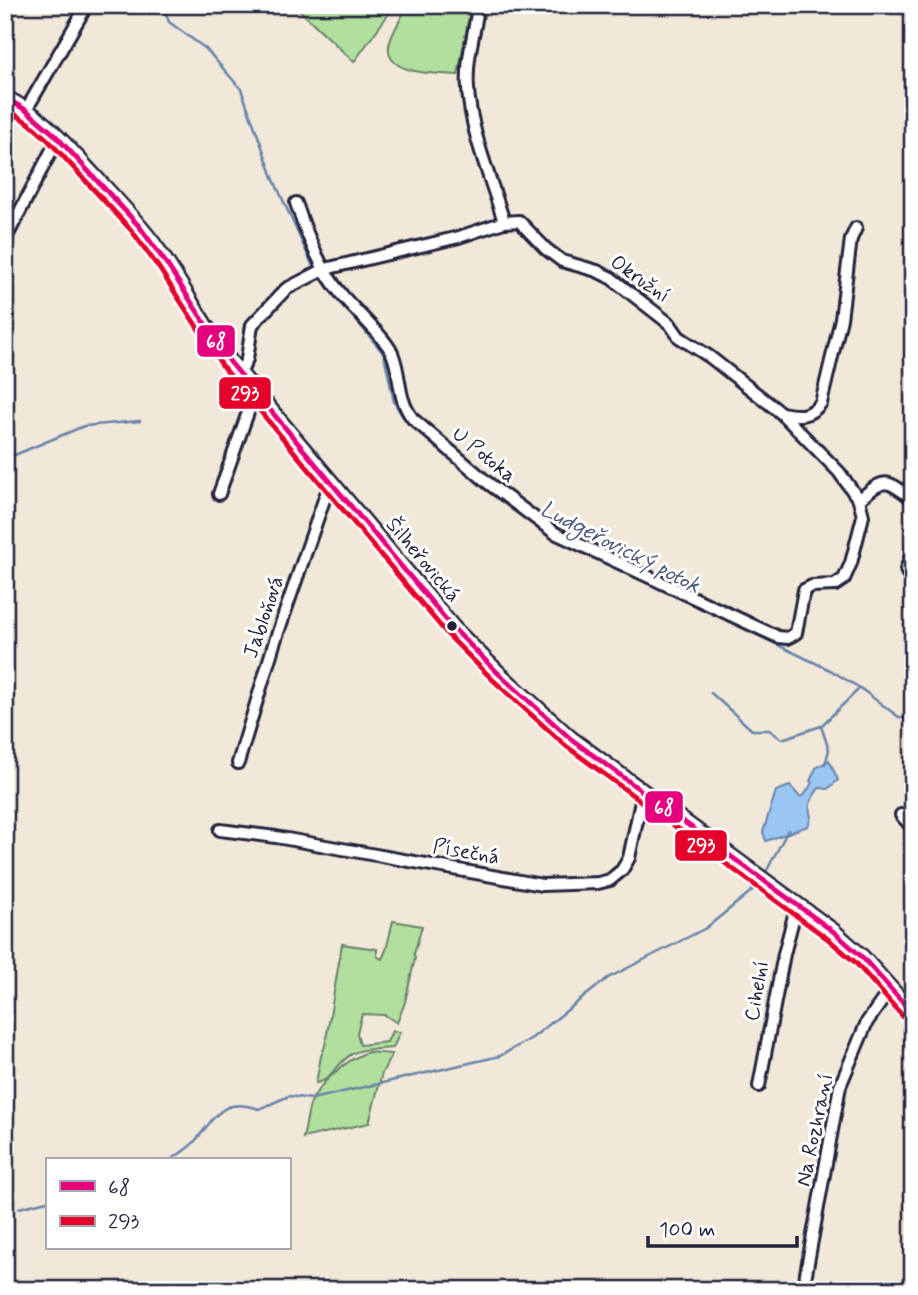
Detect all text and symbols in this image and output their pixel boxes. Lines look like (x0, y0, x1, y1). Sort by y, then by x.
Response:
street label: Okružní (604, 248, 676, 310)
line badge: 68 (196, 324, 236, 358)
text: 68 (206, 330, 226, 355)
line badge: 293 (218, 376, 272, 410)
text: 293 (231, 382, 259, 407)
street label: U Potoka (446, 420, 522, 490)
water label: Ludgeřovický potok (534, 495, 705, 603)
street label: Šilheřovická (379, 512, 467, 608)
street label: Jabloňová (237, 572, 291, 662)
unlabelled marker (445, 619, 459, 633)
line badge: 68 (644, 790, 684, 824)
text: 68 (654, 796, 674, 821)
line badge: 293 (674, 829, 728, 862)
street label: Písečná (431, 832, 501, 872)
text: 293 (687, 834, 715, 859)
street label: Cihelní (738, 959, 776, 1023)
street label: Na Rozhraní (789, 1071, 841, 1189)
legend (46, 1158, 290, 1250)
text: 68 (108, 1174, 130, 1202)
scale bar (648, 1204, 797, 1248)
text: 293 (108, 1208, 140, 1236)
text: 100 m (659, 1216, 715, 1244)

